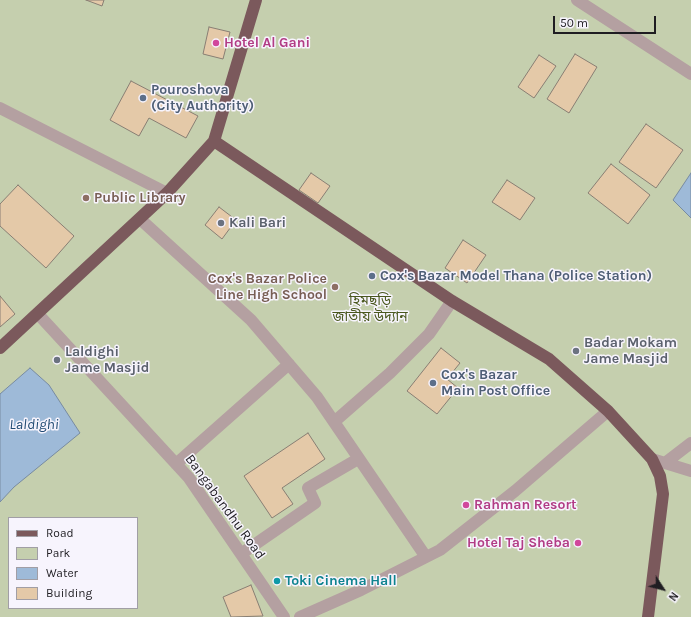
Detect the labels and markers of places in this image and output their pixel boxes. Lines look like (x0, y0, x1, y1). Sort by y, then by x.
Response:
place label: Hotel Al Gani (224, 35, 310, 51)
marker: Hotel Al Gani (211, 38, 221, 48)
place label: Pouroshova (City Authority) (151, 82, 254, 114)
marker: Pouroshova (City Authority) (138, 93, 148, 103)
place label: Public Library (94, 190, 186, 206)
marker: Public Library (81, 193, 91, 203)
place label: Kali Bari (229, 215, 286, 231)
marker: Kali Bari (216, 218, 226, 228)
place label: Cox's Bazar Model Thana (Police Station) (380, 268, 652, 284)
place label: Cox's Bazar Police Line High School (208, 271, 327, 304)
marker: Cox's Bazar Model Thana (Police Station) (367, 271, 377, 281)
marker: Cox's Bazar Police Line High School (330, 282, 340, 292)
place label: Badar Mokam Jame Masjid (584, 335, 677, 368)
place label: Laldighi Jame Masjid (65, 344, 149, 376)
marker: Badar Mokam Jame Masjid (571, 346, 581, 356)
marker: Laldighi Jame Masjid (52, 355, 62, 365)
place label: Cox's Bazar Main Post Office (441, 367, 550, 400)
marker: Cox's Bazar Main Post Office (428, 378, 438, 388)
place label: Rahman Resort (474, 497, 576, 513)
marker: Rahman Resort (461, 500, 471, 510)
place label: Hotel Taj Sheba (467, 535, 570, 551)
marker: Hotel Taj Sheba (573, 538, 583, 548)
place label: Toki Cinema Hall (285, 573, 397, 589)
marker: Toki Cinema Hall (272, 576, 282, 586)

